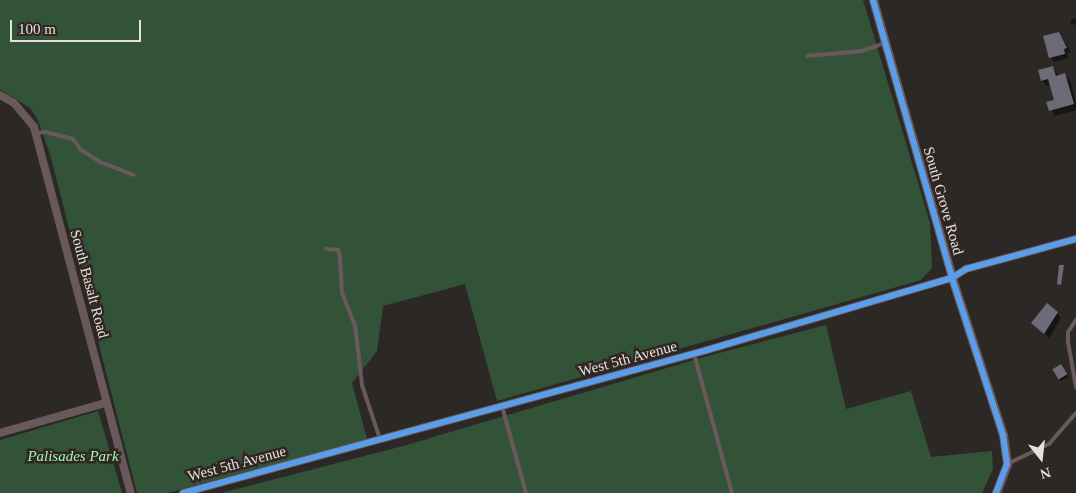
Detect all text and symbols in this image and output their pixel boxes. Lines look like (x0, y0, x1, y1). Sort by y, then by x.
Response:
scale bar (12, 10, 144, 42)
text: 100 m (18, 21, 56, 37)
street label: South Grove Road (919, 145, 967, 257)
street label: South Basalt Road (66, 228, 112, 340)
street label: West 5th Avenue (576, 337, 680, 381)
north arrow (1016, 433, 1066, 483)
street label: West 5th Avenue (185, 442, 289, 486)
park label: Palisades Park (27, 448, 119, 466)
text: N (1038, 464, 1052, 482)

